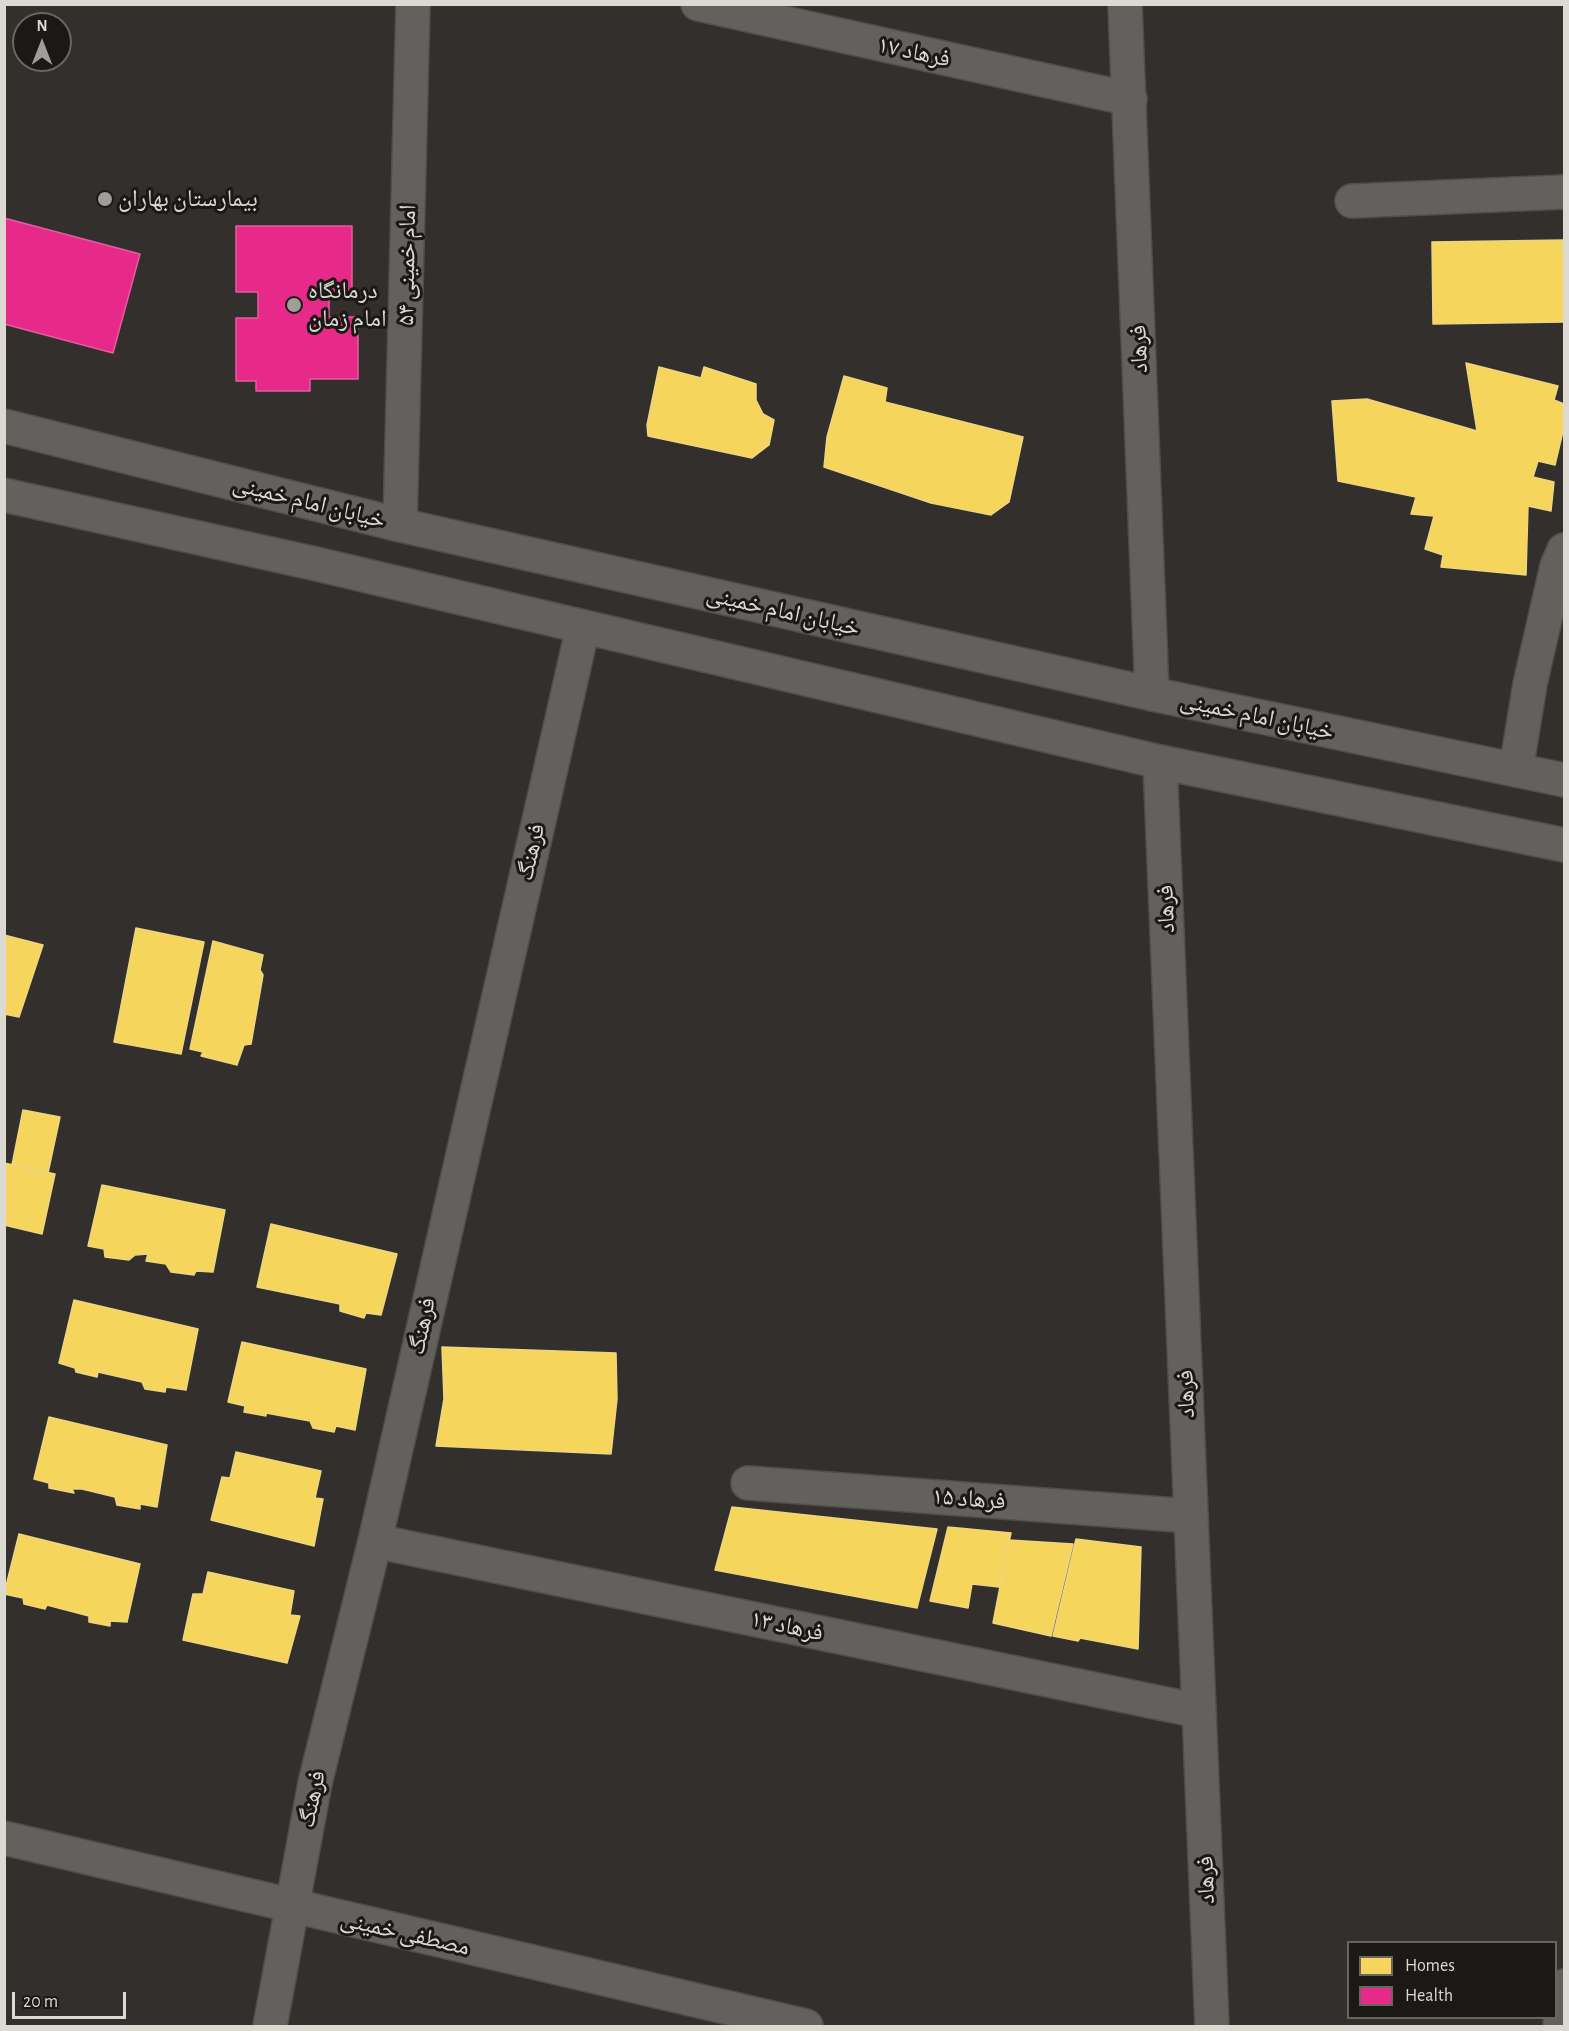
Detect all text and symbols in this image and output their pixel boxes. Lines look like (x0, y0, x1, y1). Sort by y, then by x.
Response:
north arrow (12, 12, 72, 72)
text: N (36, 18, 48, 34)
street label: فرهاد ۱۷ (875, 30, 953, 74)
place label: بیمارستان بهاران (118, 185, 258, 213)
marker: بیمارستان بهاران (96, 190, 114, 208)
street label: امام خمینی ۵۴ (392, 204, 422, 326)
place label: درمانگاه امام زمان (308, 277, 387, 333)
marker: درمانگاه امام زمان (285, 296, 303, 314)
street label: فرهاد (1124, 325, 1154, 373)
street label: خیابان امام خمینی (230, 469, 388, 535)
street label: خیابان امام خمینی (704, 579, 862, 643)
street label: خیابان امام خمینی (1178, 686, 1336, 746)
street label: فرهنگ (510, 821, 552, 883)
street label: فرهاد (1151, 885, 1181, 933)
street label: فرهنگ (402, 1295, 442, 1357)
street label: فرهاد (1171, 1370, 1201, 1418)
street label: فرهاد ۱۵ (931, 1482, 1007, 1516)
street label: فرهاد ۱۳ (748, 1604, 826, 1648)
street label: فرهنگ (292, 1768, 332, 1830)
street label: فرهاد (1191, 1856, 1221, 1904)
street label: مصطفی خمینی (338, 1904, 472, 1962)
legend (1347, 1941, 1557, 2019)
text: Homes (1405, 1957, 1455, 1975)
scale bar (15, 1980, 129, 2018)
text: Health (1405, 1987, 1453, 2005)
text: 20 m (23, 1993, 58, 2011)

